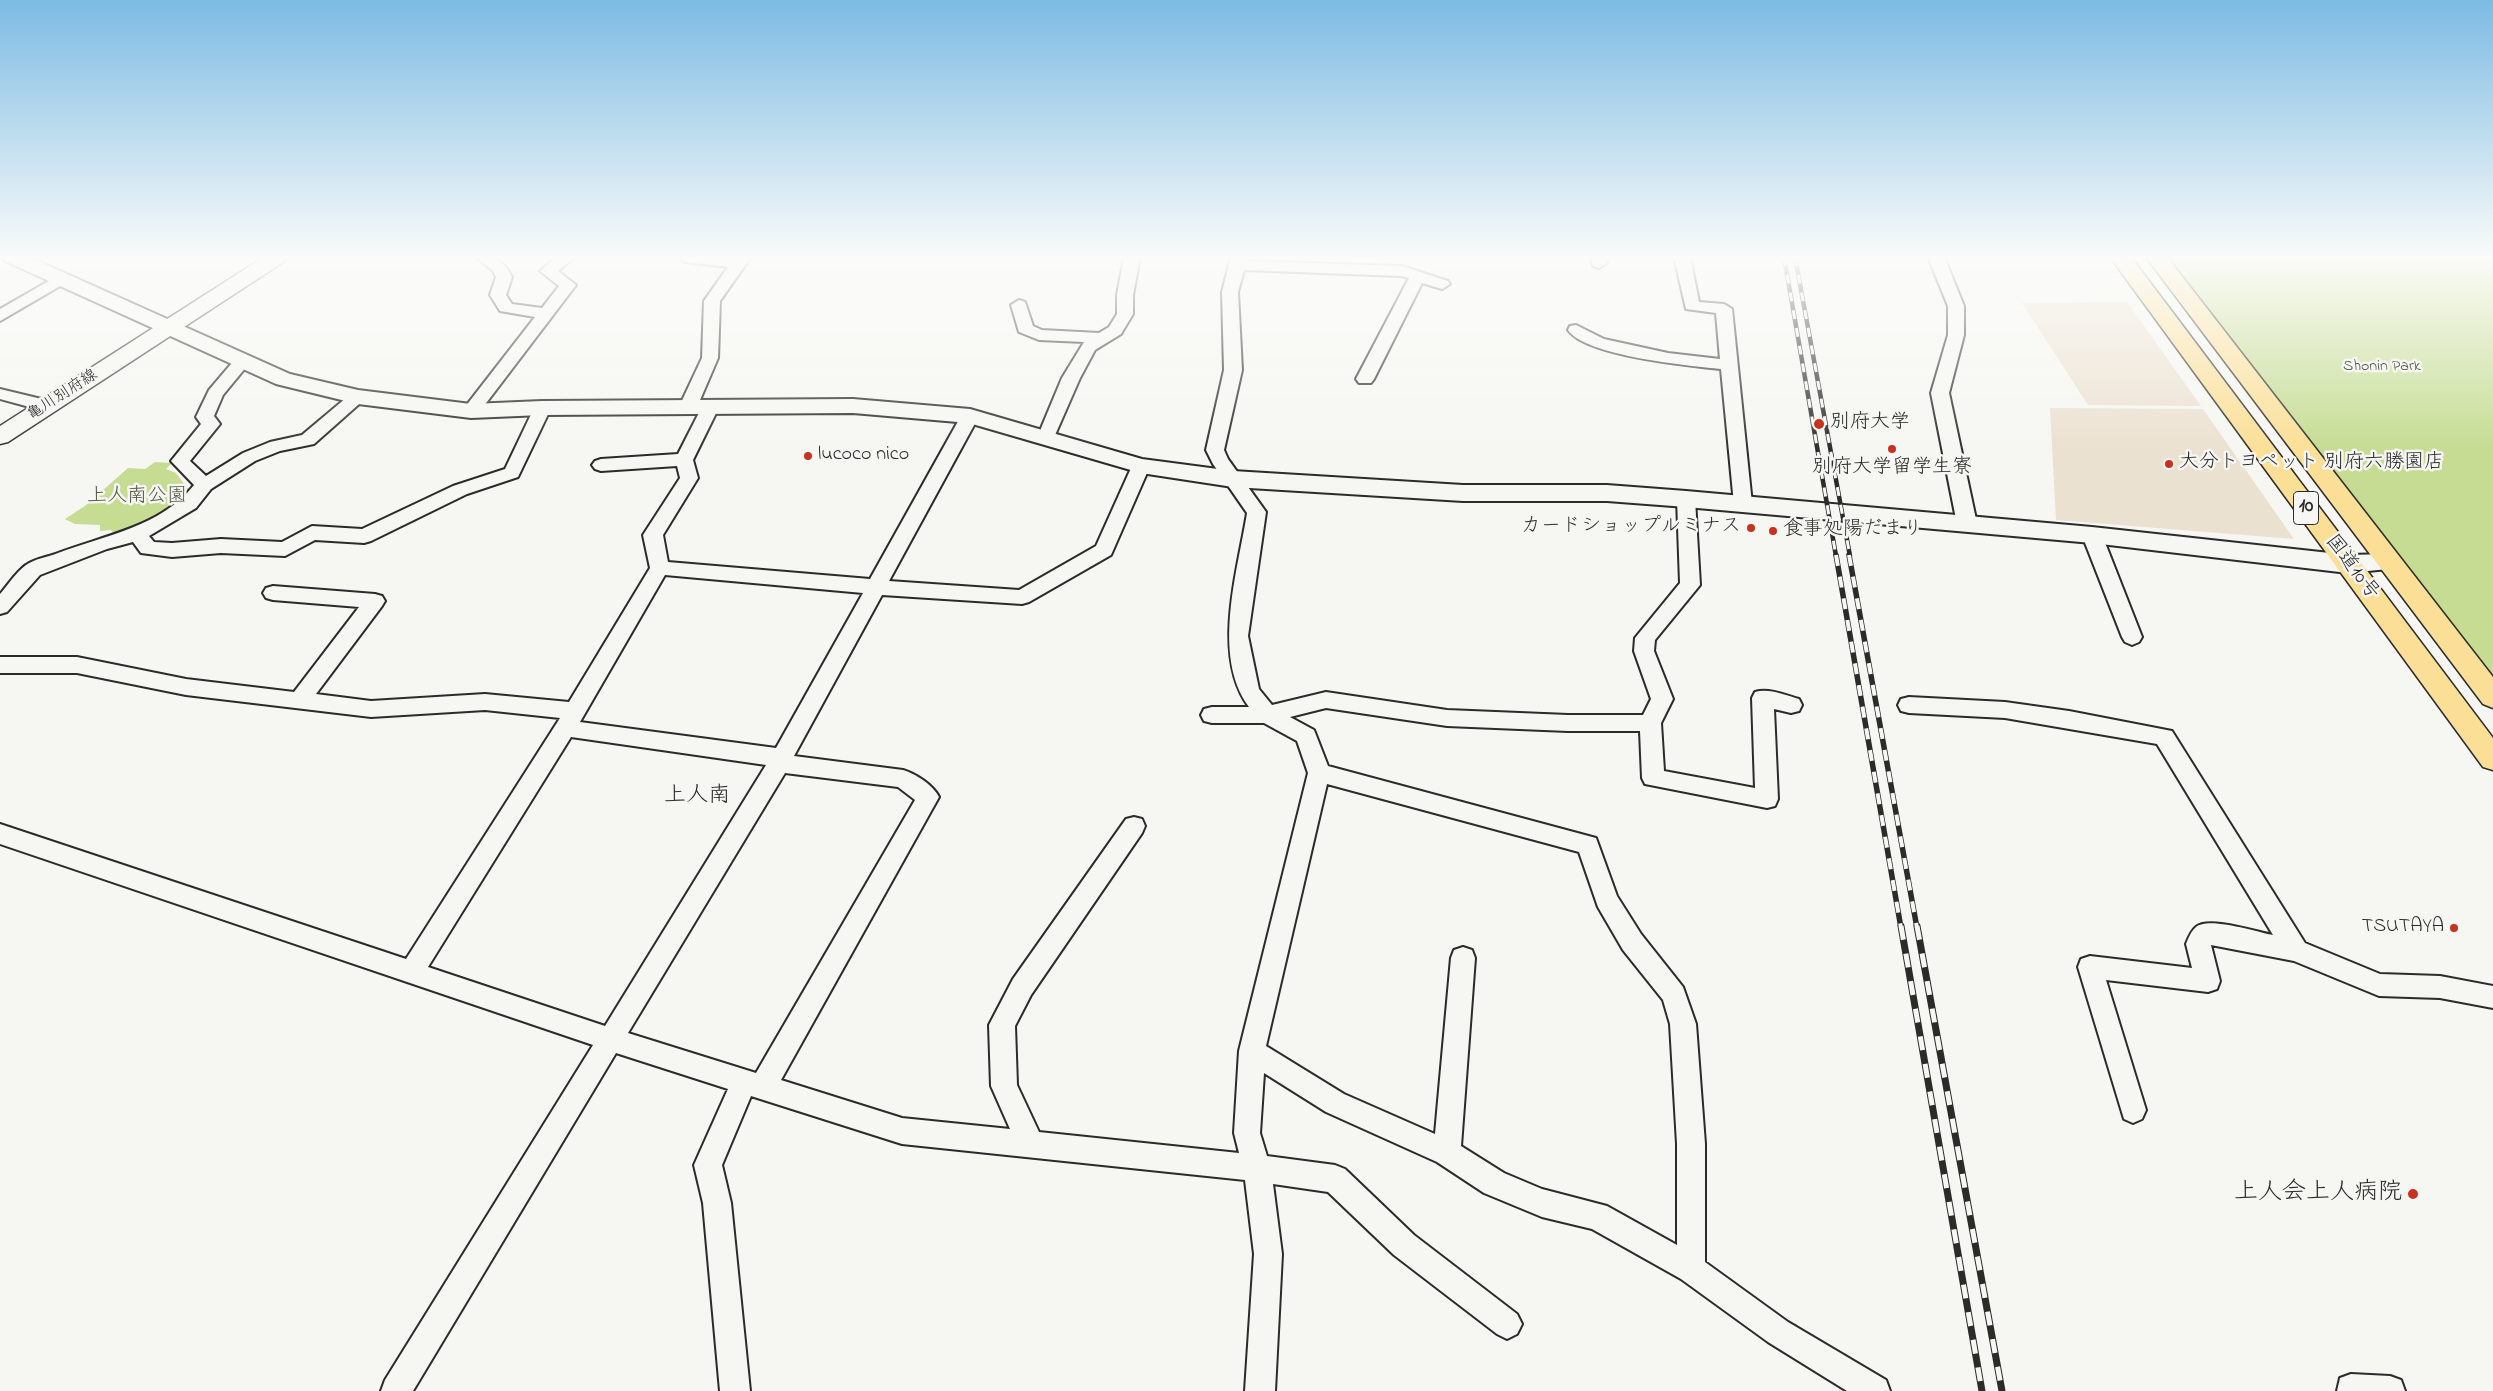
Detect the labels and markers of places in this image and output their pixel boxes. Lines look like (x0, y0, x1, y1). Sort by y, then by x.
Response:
place label: 別府大学 (1830, 412, 1910, 436)
marker: 別府大学 (1812, 417, 1826, 431)
marker: 別府大学留学生寮 (1886, 443, 1898, 455)
place label: lucoco nico (818, 444, 909, 468)
marker: lucoco nico (802, 450, 814, 462)
place label: 大分トヨペット 別府六勝園店 (2179, 452, 2444, 476)
place label: 別府大学留学生寮 (1812, 457, 1972, 481)
marker: 大分トヨペット 別府六勝園店 (2163, 458, 2175, 470)
place label: カードショップルミナス (1521, 516, 1741, 540)
place label: 食事処陽だまり (1783, 519, 1923, 543)
marker: カードショップルミナス (1745, 522, 1757, 534)
marker: 食事処陽だまり (1767, 525, 1779, 537)
place label: TSUTAYA (2362, 916, 2444, 940)
marker: TSUTAYA (2448, 922, 2460, 934)
place label: 上人会上人病院 (2234, 1180, 2402, 1208)
marker: 上人会上人病院 (2406, 1187, 2420, 1201)

